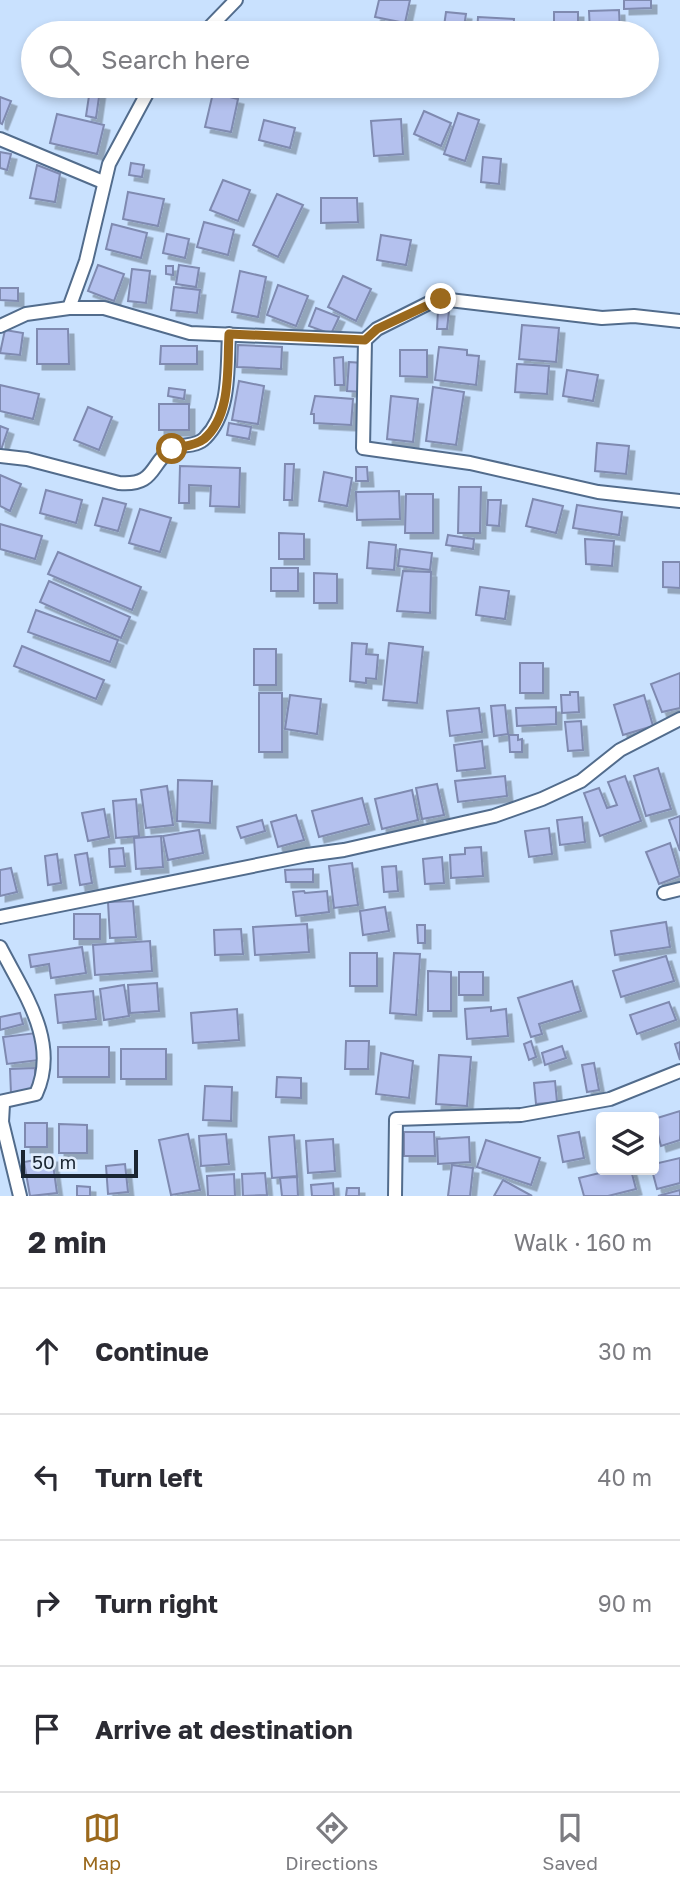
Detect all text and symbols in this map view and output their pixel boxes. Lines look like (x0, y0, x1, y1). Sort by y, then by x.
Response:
search box (21, 21, 659, 98)
icon: search (45, 41, 83, 79)
text: Search here (101, 44, 250, 75)
route end (425, 283, 456, 314)
route start (156, 433, 187, 464)
map controls (596, 1112, 659, 1175)
button: layers (596, 1112, 659, 1175)
scale bar (21, 1147, 138, 1179)
text: 50 m (32, 1150, 76, 1173)
text: 2 min (28, 1224, 106, 1260)
text: Walk · 160 m (514, 1228, 652, 1256)
icon: ahead (28, 1332, 66, 1370)
text: Continue (95, 1336, 209, 1367)
text: 30 m (598, 1337, 652, 1365)
icon: left (28, 1458, 66, 1496)
text: Turn left (95, 1462, 203, 1493)
text: 40 m (598, 1463, 652, 1491)
icon: right (28, 1584, 66, 1622)
text: Turn right (95, 1588, 218, 1619)
text: 90 m (598, 1589, 652, 1617)
icon: arrive (28, 1710, 66, 1748)
text: Arrive at destination (95, 1714, 353, 1745)
tab: Map (82, 1809, 121, 1874)
tab: Directions (285, 1809, 378, 1874)
tab: Saved (542, 1809, 598, 1874)

